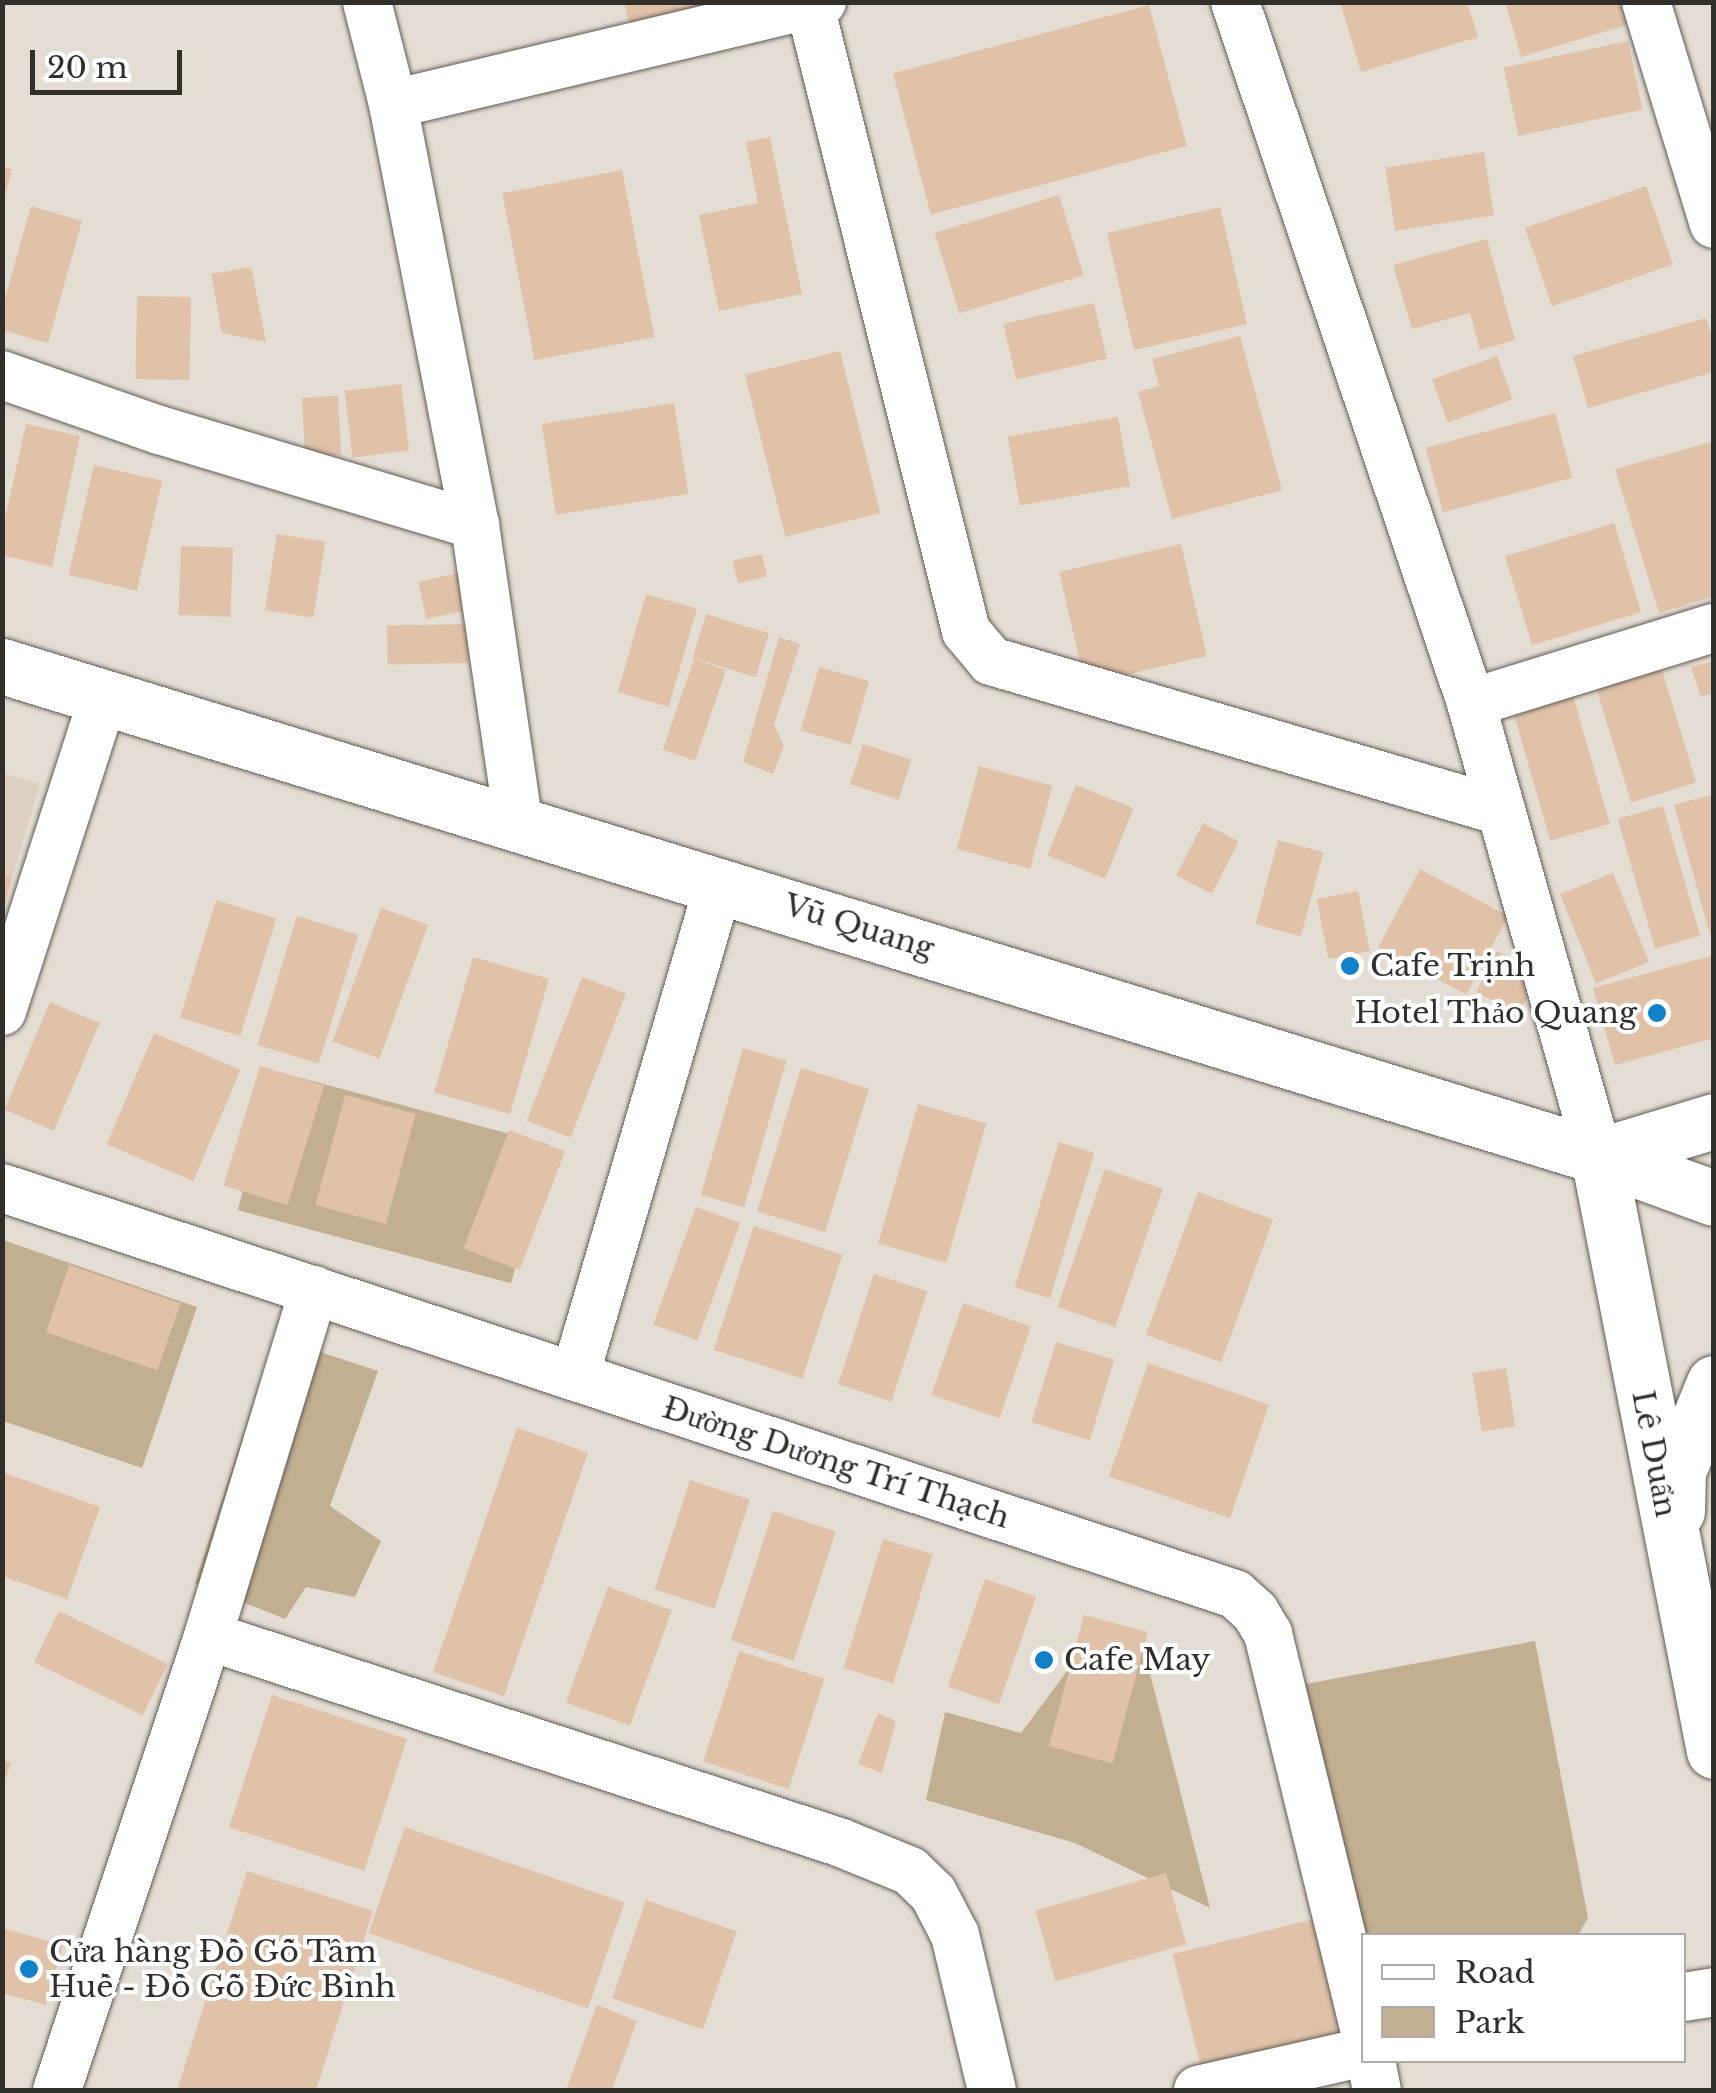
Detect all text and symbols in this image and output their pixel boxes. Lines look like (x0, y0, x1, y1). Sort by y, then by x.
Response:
scale bar (35, 30, 188, 92)
text: 20 m (47, 49, 128, 86)
street label: Vũ Quang (780, 887, 938, 967)
place label: Cafe Trịnh (1370, 948, 1536, 984)
marker: Cafe Trịnh (1339, 955, 1361, 977)
place label: Hotel Thảo Quang (1353, 995, 1637, 1031)
marker: Hotel Thảo Quang (1646, 1002, 1668, 1024)
street label: Lê Duẩn (1624, 1388, 1684, 1520)
street label: Đường Dương Trí Thạch (657, 1390, 1015, 1536)
place label: Cafe May (1064, 1642, 1210, 1678)
marker: Cafe May (1033, 1649, 1055, 1671)
legend (1361, 1933, 1686, 2063)
place label: Cửa hàng Đồ Gỗ Tâm Huề - Đồ Gỗ Đức Bình (49, 1934, 396, 2004)
text: Road (1455, 1954, 1535, 1991)
marker: Cửa hàng Đồ Gỗ Tâm Huề - Đồ Gỗ Đức Bình (18, 1958, 40, 1980)
text: Park (1455, 2004, 1525, 2041)

